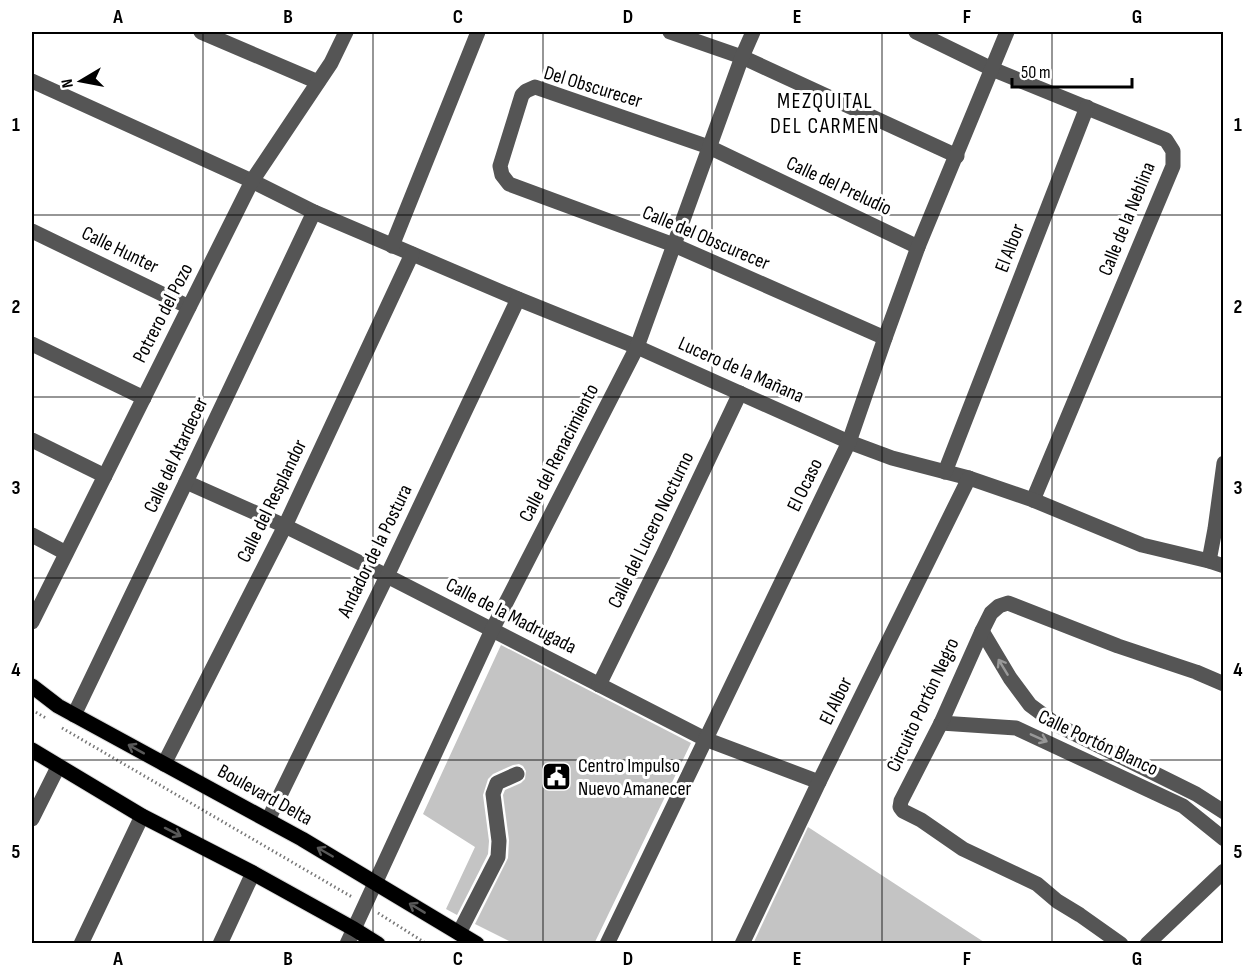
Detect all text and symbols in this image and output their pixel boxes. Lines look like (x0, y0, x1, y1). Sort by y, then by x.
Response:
text: A (112, 5, 123, 29)
text: B (283, 5, 293, 29)
text: C (453, 5, 463, 29)
text: D (623, 5, 633, 29)
text: E (793, 5, 801, 29)
text: F (963, 5, 971, 29)
text: G (1132, 5, 1142, 29)
north arrow (51, 51, 111, 111)
scale bar (1012, 51, 1132, 89)
street label: Del Obscurecer (541, 61, 645, 113)
text: 50 m (1021, 62, 1051, 83)
text: N (58, 77, 78, 89)
district label: MEZQUITAL DEL CARMEN (770, 88, 880, 140)
text: 1 (12, 113, 20, 137)
text: 1 (1234, 113, 1242, 137)
street label: Calle del Preludio (783, 151, 895, 221)
street label: Calle de la Neblina (1093, 159, 1161, 279)
street label: Calle del Obscurecer (639, 200, 773, 276)
street label: El Albor (990, 220, 1030, 276)
street label: Calle Hunter (78, 221, 163, 279)
street label: Potrero del Pozo (128, 259, 198, 367)
text: 2 (12, 295, 20, 319)
text: 2 (1234, 295, 1242, 319)
street label: Lucero de la Mañana (675, 332, 807, 408)
street label: Calle del Renacimiento (514, 380, 604, 526)
street label: Calle del Atardecer (139, 393, 213, 517)
street label: Calle del Resplandor (232, 435, 312, 566)
street label: Calle del Lucero Nocturno (603, 448, 699, 612)
street label: El Ocaso (782, 455, 828, 515)
text: 3 (12, 476, 21, 500)
text: 3 (1234, 476, 1243, 500)
street label: Andador de la Postura (332, 481, 418, 622)
street label: Calle de la Madrugada (442, 573, 580, 659)
street label: Circuito Portón Negro (881, 634, 965, 776)
text: 4 (11, 658, 21, 682)
text: 4 (1233, 658, 1243, 682)
one-way arrow (997, 659, 1009, 676)
street label: El Albor (814, 673, 858, 729)
street label: Calle Portón Blanco (1034, 705, 1162, 781)
one-way arrow (1030, 733, 1048, 744)
one-way arrow (127, 742, 144, 754)
place label: Centro Impulso Nuevo Amanecer (578, 754, 692, 801)
street label: Boulevard Delta (213, 759, 317, 831)
public building icon: Centro Impulso Nuevo Amanecer (541, 761, 573, 793)
one-way arrow (163, 827, 181, 838)
text: 5 (12, 840, 21, 864)
text: 5 (1234, 840, 1243, 864)
one-way arrow (317, 846, 334, 858)
one-way arrow (409, 901, 426, 913)
text: A (112, 947, 123, 971)
text: B (283, 947, 293, 971)
text: C (453, 947, 463, 971)
text: D (623, 947, 633, 971)
text: E (793, 947, 801, 971)
text: F (963, 947, 971, 971)
text: G (1132, 947, 1142, 971)

